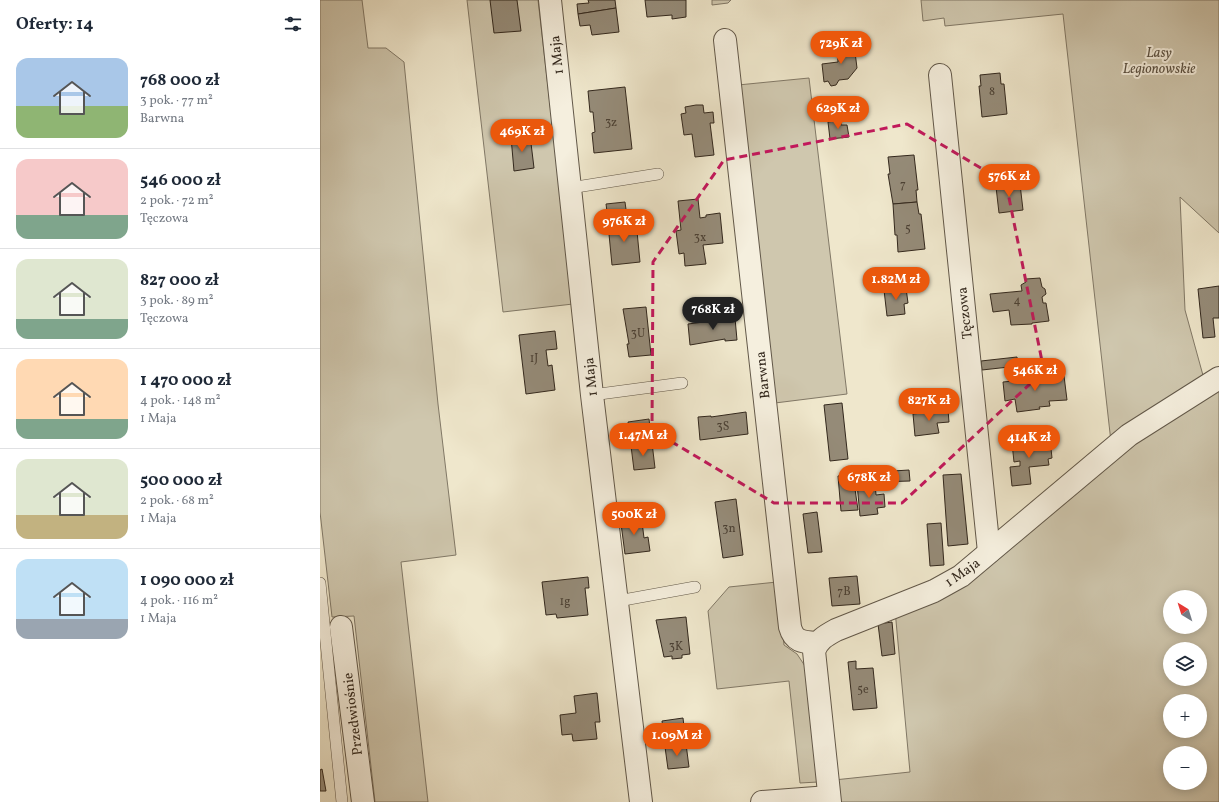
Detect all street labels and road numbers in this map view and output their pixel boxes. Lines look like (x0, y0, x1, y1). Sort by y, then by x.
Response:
street label: 1 Maja (546, 34, 569, 75)
street label: Tęczowa (953, 286, 978, 340)
street label: Barwna (752, 350, 775, 400)
street label: 1 Maja (580, 356, 603, 397)
street label: 1 Maja (941, 554, 984, 592)
street label: Przedwiośnie (339, 671, 368, 756)

